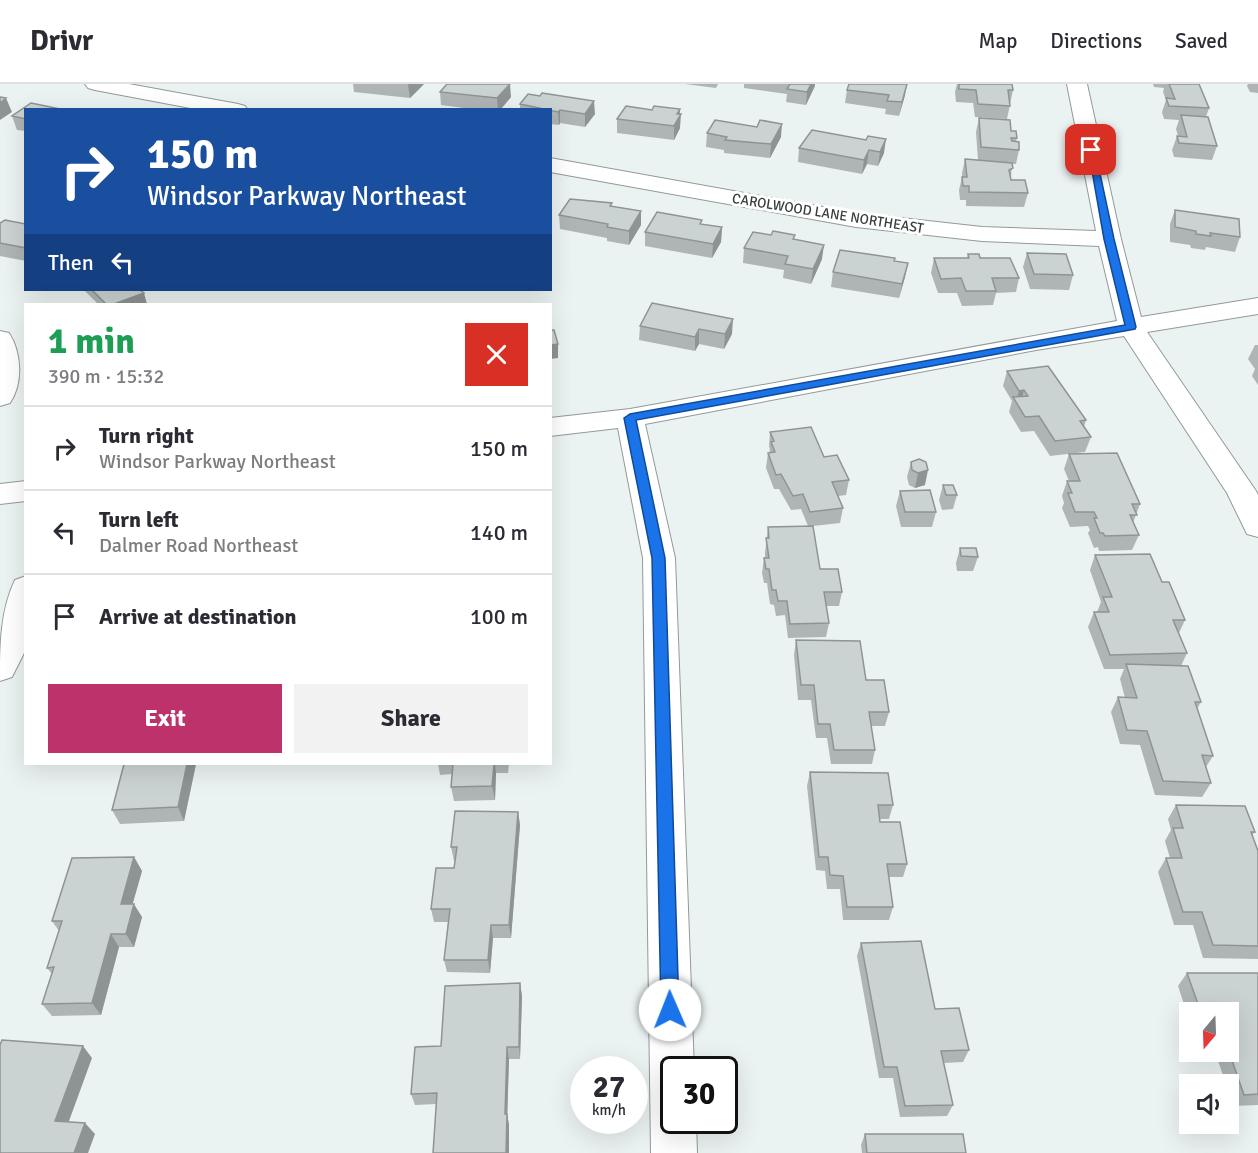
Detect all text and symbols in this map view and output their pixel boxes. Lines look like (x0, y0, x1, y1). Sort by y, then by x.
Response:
text: Drivr (30, 24, 93, 58)
text: Map (979, 28, 1017, 54)
text: Directions (1050, 28, 1142, 54)
text: Saved (1175, 28, 1228, 54)
pin (1065, 124, 1116, 175)
text: 150 m (147, 129, 258, 180)
icon: right (48, 132, 126, 210)
icon: arrive (1074, 133, 1107, 166)
text: Windsor Parkway Northeast (147, 180, 467, 213)
street label: CAROLWOOD LANE NORTHEAST (731, 190, 925, 237)
icon: left (106, 246, 139, 279)
text: Then (48, 249, 94, 276)
text: 1 min (48, 319, 135, 364)
button: close (465, 323, 528, 386)
text: 390 m · 15:32 (48, 364, 164, 389)
text: Turn right (99, 422, 194, 449)
icon: right (48, 432, 81, 465)
text: 150 m (470, 435, 528, 462)
text: Windsor Parkway Northeast (99, 449, 336, 474)
text: Turn left (99, 506, 179, 533)
icon: left (48, 516, 81, 549)
text: 140 m (470, 519, 528, 546)
text: Dalmer Road Northeast (99, 533, 298, 558)
icon: arrive (48, 600, 81, 633)
text: Arrive at destination (99, 603, 296, 630)
text: 100 m (470, 603, 528, 630)
button: Exit (48, 684, 282, 753)
button: Share (294, 684, 528, 753)
position arrow (638, 978, 702, 1042)
north arrow (1179, 1002, 1239, 1062)
map controls (1179, 1002, 1239, 1134)
speed limit sign: 30 (660, 1056, 738, 1134)
text: 27 (593, 1069, 625, 1106)
button: sound (1179, 1074, 1239, 1134)
text: km/h (592, 1101, 626, 1119)

